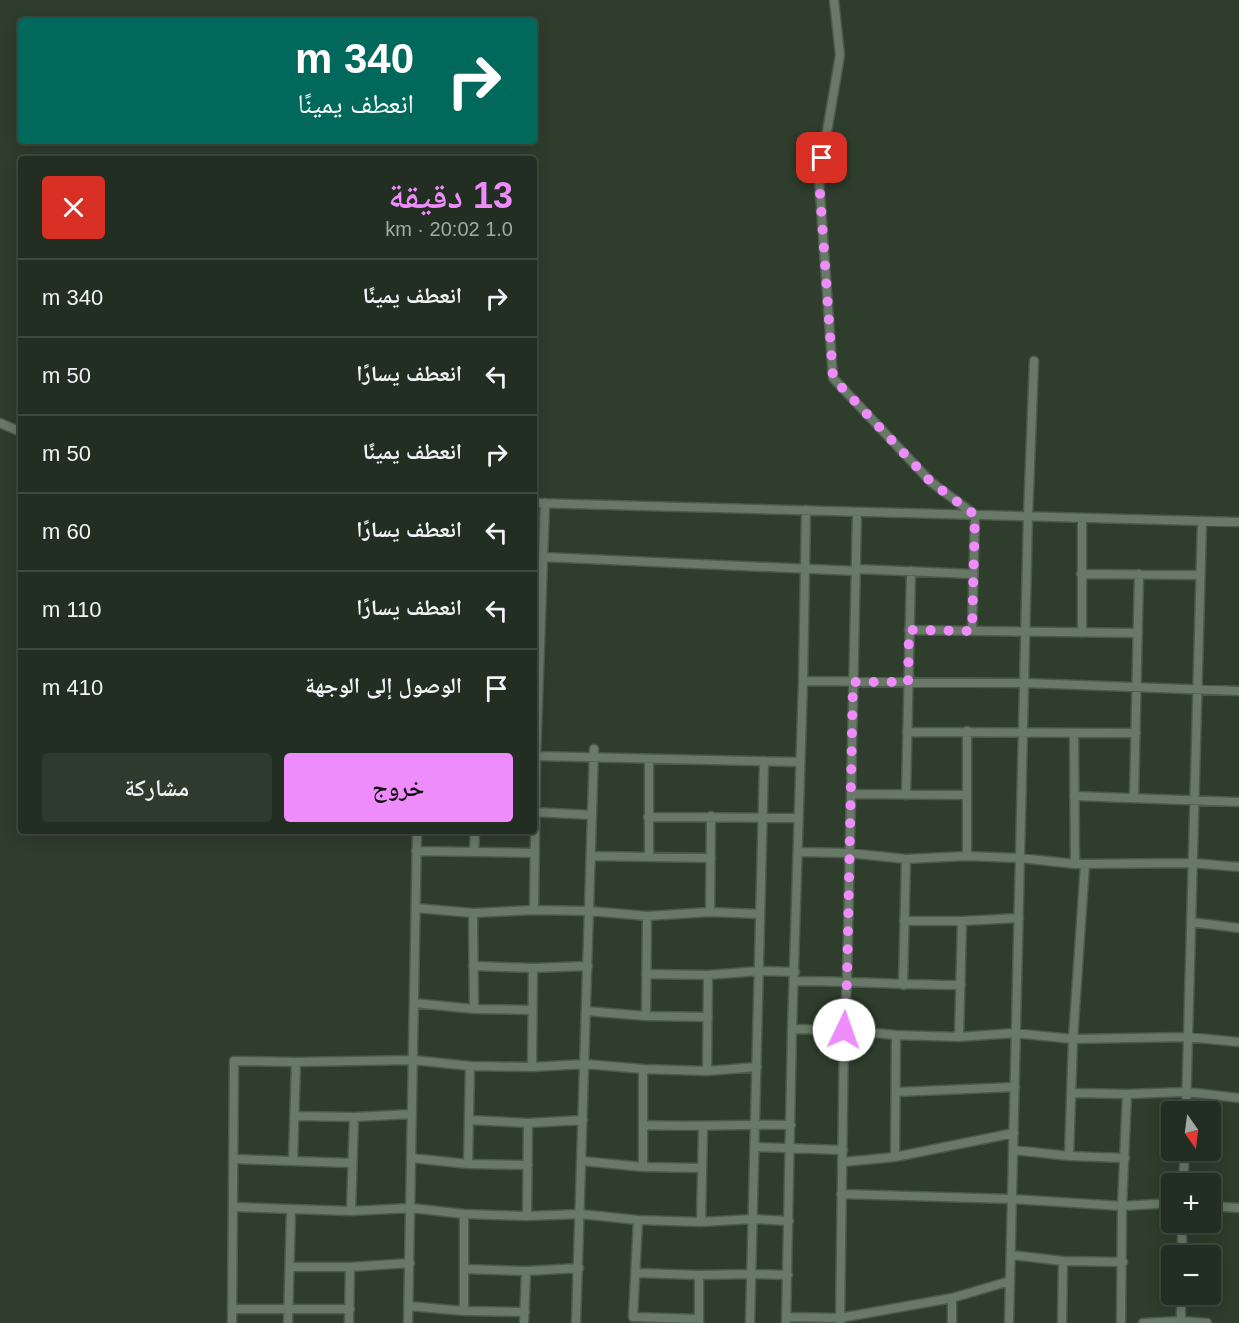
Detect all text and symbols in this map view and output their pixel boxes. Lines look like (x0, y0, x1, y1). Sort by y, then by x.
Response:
text: 340 m (295, 35, 414, 82)
icon: right (435, 42, 513, 120)
text: انعطف يمينًا (298, 89, 414, 119)
pin (796, 132, 847, 183)
icon: arrive (805, 141, 838, 174)
text: 13 دقيقة (388, 175, 513, 216)
button: close (42, 176, 105, 239)
text: 1.0 km · 20:02 (385, 218, 513, 240)
icon: right (480, 282, 513, 315)
text: انعطف يمينًا (363, 283, 462, 308)
text: 340 m (42, 285, 103, 310)
icon: left (480, 360, 513, 393)
text: انعطف يسارًا (356, 361, 462, 386)
text: 50 m (42, 363, 91, 388)
icon: right (480, 438, 513, 471)
text: انعطف يمينًا (363, 439, 462, 464)
text: 50 m (42, 441, 91, 466)
icon: left (480, 516, 513, 549)
text: انعطف يسارًا (356, 517, 462, 542)
text: 60 m (42, 519, 91, 544)
icon: left (480, 594, 513, 627)
text: انعطف يسارًا (356, 595, 462, 620)
text: 110 m (42, 597, 102, 622)
icon: arrive (480, 672, 513, 705)
text: الوصول إلى الوجهة (305, 673, 462, 698)
text: 410 m (42, 675, 103, 700)
button: مشاركة (42, 753, 272, 822)
button: خروج (284, 753, 513, 822)
position arrow (812, 998, 876, 1062)
north arrow (1161, 1101, 1221, 1161)
map controls (1161, 1101, 1221, 1305)
button: + (1161, 1173, 1221, 1233)
button: − (1161, 1245, 1221, 1305)

